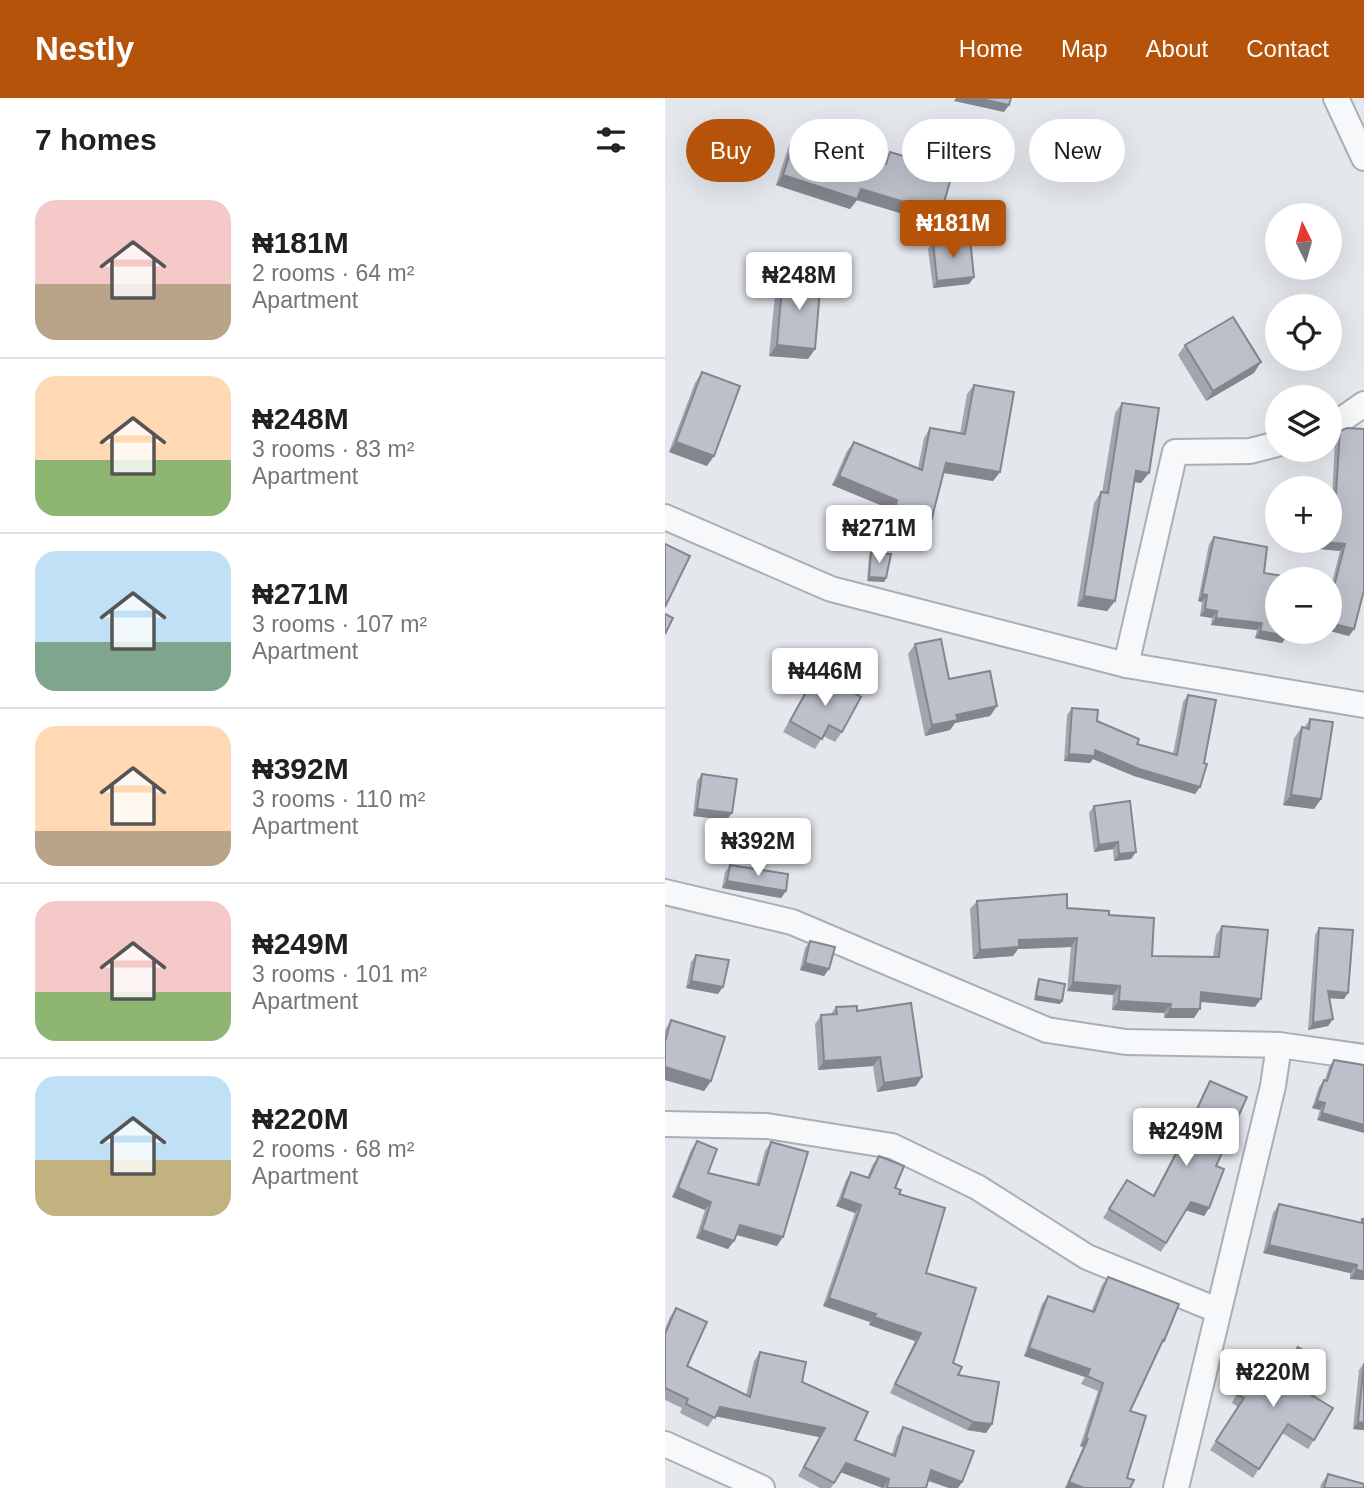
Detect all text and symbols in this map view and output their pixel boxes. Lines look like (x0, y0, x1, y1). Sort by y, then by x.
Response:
text: Nestly (35, 30, 134, 67)
text: Home (959, 35, 1023, 62)
text: Map (1061, 35, 1108, 62)
text: About (1146, 35, 1208, 62)
text: Contact (1246, 35, 1329, 62)
chip: Buy (686, 119, 775, 182)
chip: Rent (789, 119, 888, 182)
chip: Filters (902, 119, 1015, 182)
chip: New (1029, 119, 1125, 182)
icon: filters (592, 121, 630, 159)
text: 7 homes (35, 123, 157, 156)
pin: ₦181M (904, 200, 1002, 260)
north arrow (1265, 203, 1342, 280)
map controls (1265, 203, 1342, 644)
text: ₦181M (916, 210, 990, 236)
text: ₦181M (252, 226, 349, 259)
icon: home (91, 228, 175, 312)
pin: ₦248M (750, 252, 848, 312)
text: 2 rooms · 64 m² (252, 260, 414, 286)
text: ₦248M (762, 262, 836, 288)
text: Apartment (252, 287, 358, 313)
button: locate (1265, 294, 1342, 371)
button: layers (1265, 385, 1342, 462)
text: ₦248M (252, 402, 349, 435)
icon: home (91, 404, 175, 488)
text: 3 rooms · 83 m² (252, 436, 414, 462)
text: Apartment (252, 463, 358, 489)
button: + (1265, 476, 1342, 553)
pin: ₦271M (830, 505, 928, 565)
text: ₦271M (842, 515, 916, 541)
button: − (1265, 567, 1342, 644)
text: ₦271M (252, 577, 349, 610)
icon: home (91, 579, 175, 663)
text: 3 rooms · 107 m² (252, 611, 427, 637)
text: Apartment (252, 638, 358, 664)
pin: ₦446M (776, 648, 874, 708)
text: ₦446M (788, 658, 862, 684)
text: ₦392M (252, 752, 349, 785)
icon: home (91, 754, 175, 838)
text: 3 rooms · 110 m² (252, 786, 425, 812)
text: Apartment (252, 813, 358, 839)
pin: ₦392M (709, 818, 807, 878)
text: ₦392M (721, 828, 795, 854)
text: ₦249M (252, 927, 349, 960)
icon: home (91, 929, 175, 1013)
text: 3 rooms · 101 m² (252, 961, 427, 987)
text: Apartment (252, 988, 358, 1014)
text: ₦220M (252, 1102, 349, 1135)
icon: home (91, 1104, 175, 1188)
pin: ₦249M (1137, 1108, 1235, 1168)
text: ₦249M (1149, 1118, 1223, 1144)
text: 2 rooms · 68 m² (252, 1136, 414, 1162)
text: Apartment (252, 1163, 358, 1189)
pin: ₦220M (1224, 1350, 1322, 1409)
text: ₦220M (1236, 1359, 1310, 1385)

